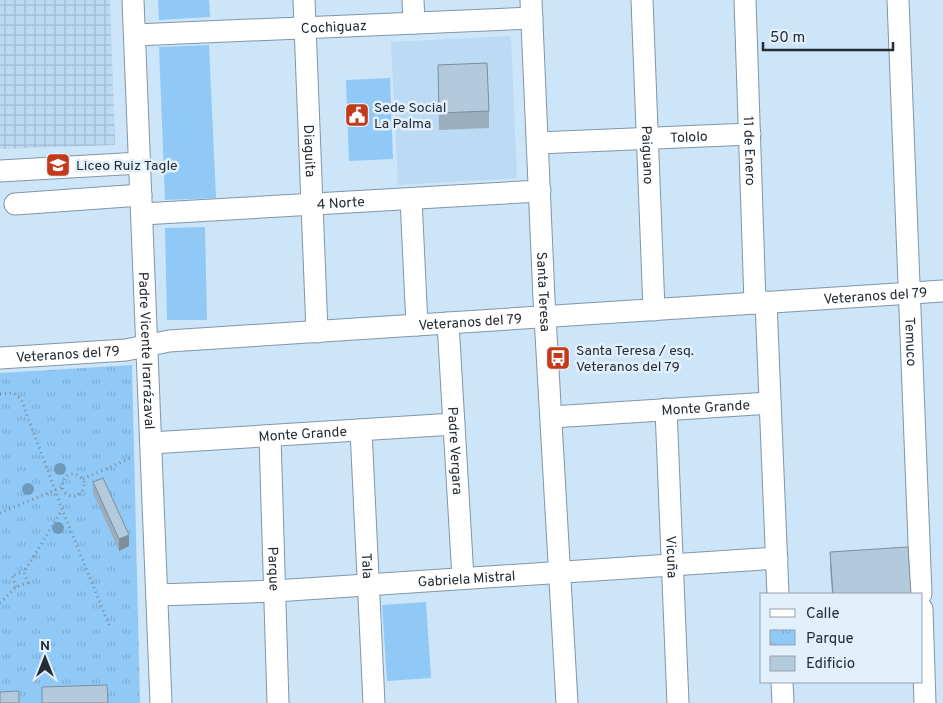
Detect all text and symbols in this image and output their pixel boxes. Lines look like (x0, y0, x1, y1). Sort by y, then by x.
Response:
street label: Cochiguaz (301, 18, 367, 38)
scale bar (763, 20, 893, 52)
text: 50 m (770, 29, 805, 48)
place label: Sede Social La Palma (374, 100, 446, 133)
public building icon: Sede Social La Palma (344, 102, 370, 128)
street label: 11 de Enero (739, 116, 758, 186)
street label: Diaguita (299, 124, 318, 178)
street label: Paiguano (637, 125, 656, 185)
street label: Tololo (670, 129, 708, 147)
school or university icon: Liceo Ruiz Tagle (45, 152, 71, 178)
place label: Liceo Ruiz Tagle (76, 158, 178, 175)
street label: 4 Norte (316, 194, 365, 214)
street label: Santa Teresa (532, 252, 553, 332)
street label: Padre Vicente Irarrázaval (134, 272, 157, 430)
street label: Veteranos del 79 (823, 285, 928, 309)
street label: Veteranos del 79 (418, 311, 523, 335)
street label: Temuco (900, 317, 919, 367)
street label: Veteranos del 79 (16, 343, 120, 367)
place label: Santa Teresa / esq. Veteranos del 79 (576, 343, 694, 376)
bus stop icon: Santa Teresa / esq. Veteranos del 79 (545, 345, 571, 371)
street label: Monte Grande (661, 397, 751, 420)
street label: Padre Vergara (443, 406, 465, 495)
street label: Monte Grande (258, 424, 348, 446)
street label: Vicuña (661, 535, 680, 579)
street label: Parque (263, 547, 282, 591)
street label: Tala (357, 553, 375, 579)
street label: Gabriela Mistral (417, 568, 516, 592)
legend (760, 593, 923, 683)
text: Calle (806, 605, 840, 624)
text: Parque (806, 630, 854, 649)
north arrow (20, 633, 70, 683)
text: N (40, 638, 50, 655)
text: Edificio (806, 655, 855, 674)

